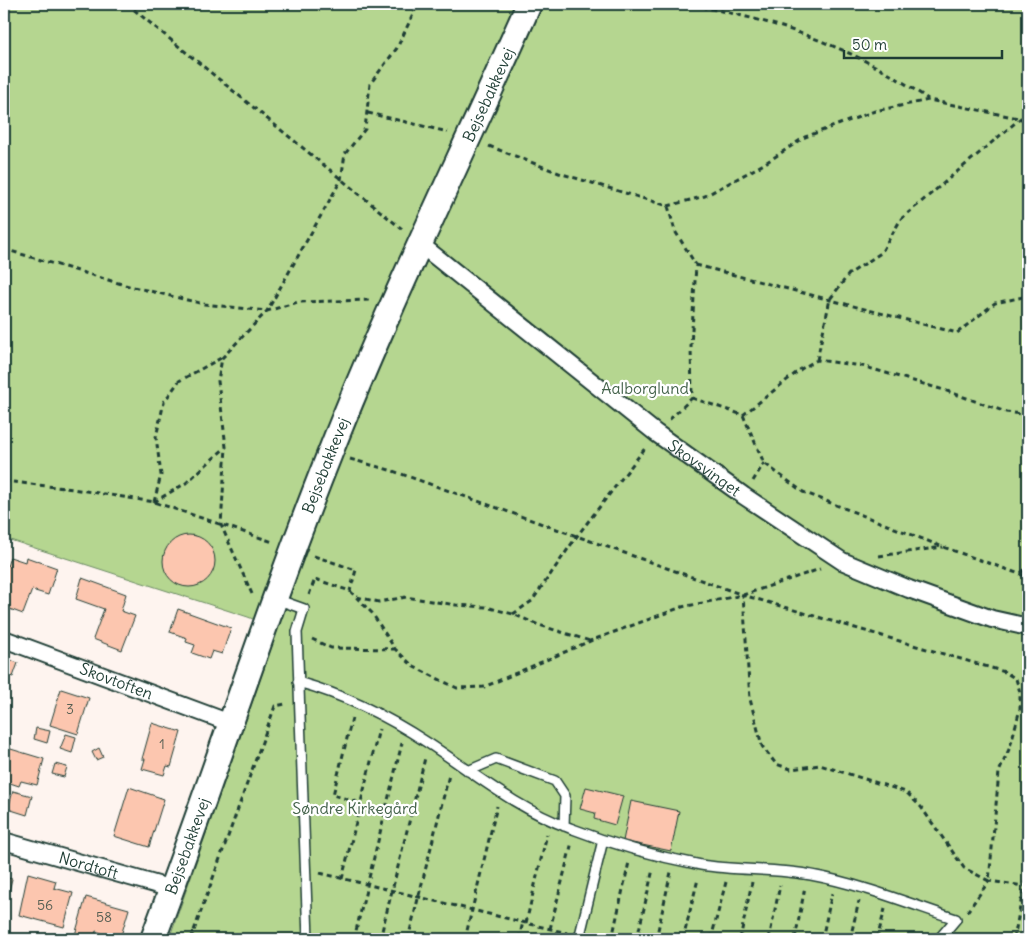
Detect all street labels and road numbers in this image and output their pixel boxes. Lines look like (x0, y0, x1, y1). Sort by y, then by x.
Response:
street label: Bejsebakkevej (458, 44, 518, 145)
street label: Bejsebakkevej (297, 414, 353, 516)
street label: Skovsvinget (664, 435, 745, 501)
street label: Skovtoften (77, 658, 156, 703)
street label: Bejsebakkevej (160, 795, 214, 897)
street label: Nordtoft (57, 847, 121, 883)

